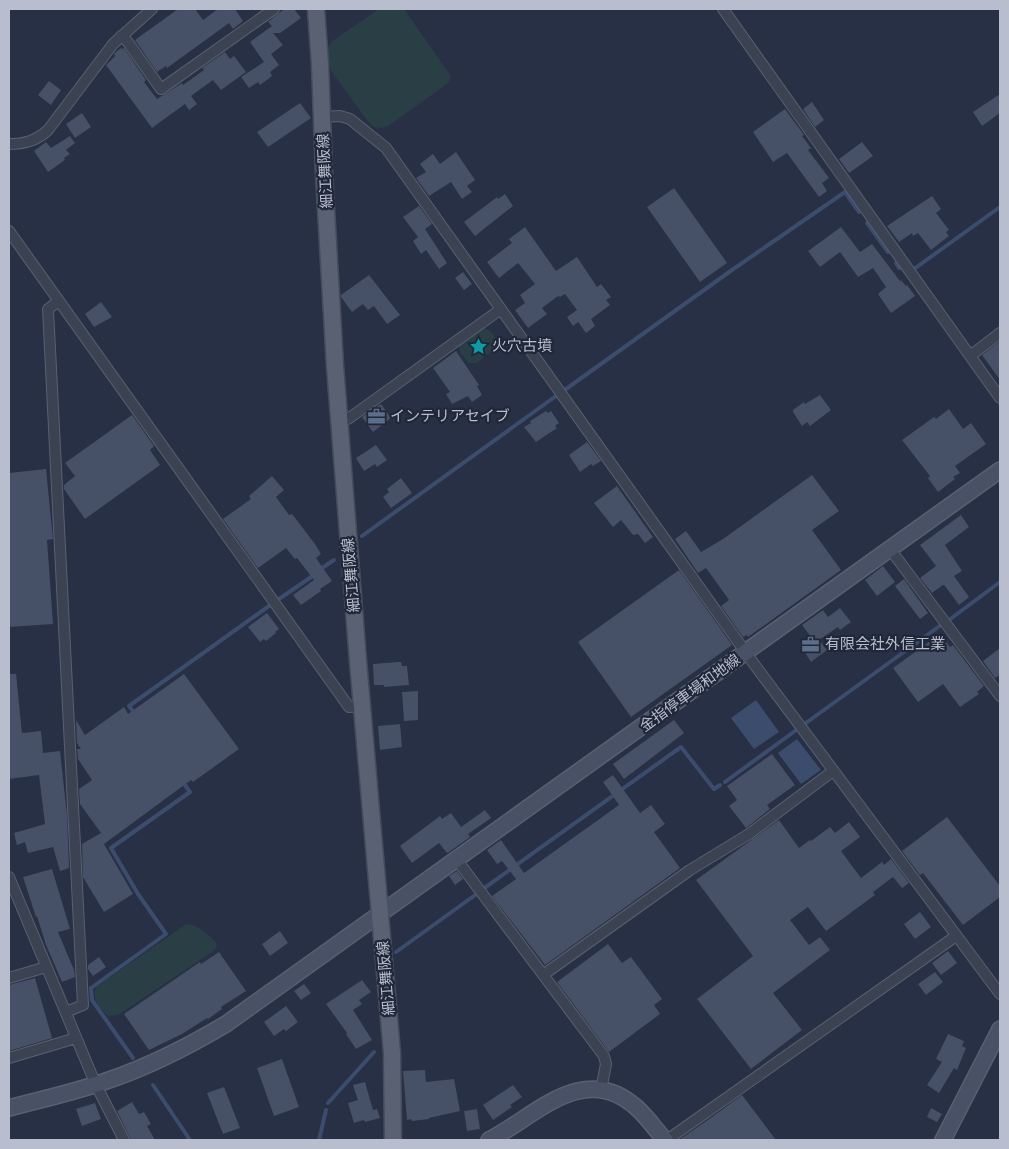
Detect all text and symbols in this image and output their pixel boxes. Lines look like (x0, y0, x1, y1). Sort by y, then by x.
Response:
street label: 細江舞阪線 (314, 133, 336, 209)
place icon: 火穴古墳 (468, 336, 488, 356)
place label: 火穴古墳 (492, 337, 552, 355)
office icon: インテリアセイブ (366, 406, 386, 426)
place label: インテリアセイブ (390, 407, 510, 425)
street label: 細江舞阪線 (339, 537, 363, 613)
office icon: 有限会社外信工業 (801, 634, 821, 654)
place label: 有限会社外信工業 (825, 635, 945, 653)
street label: 金指停車場和地線 (636, 650, 744, 736)
street label: 細江舞阪線 (374, 940, 398, 1016)

